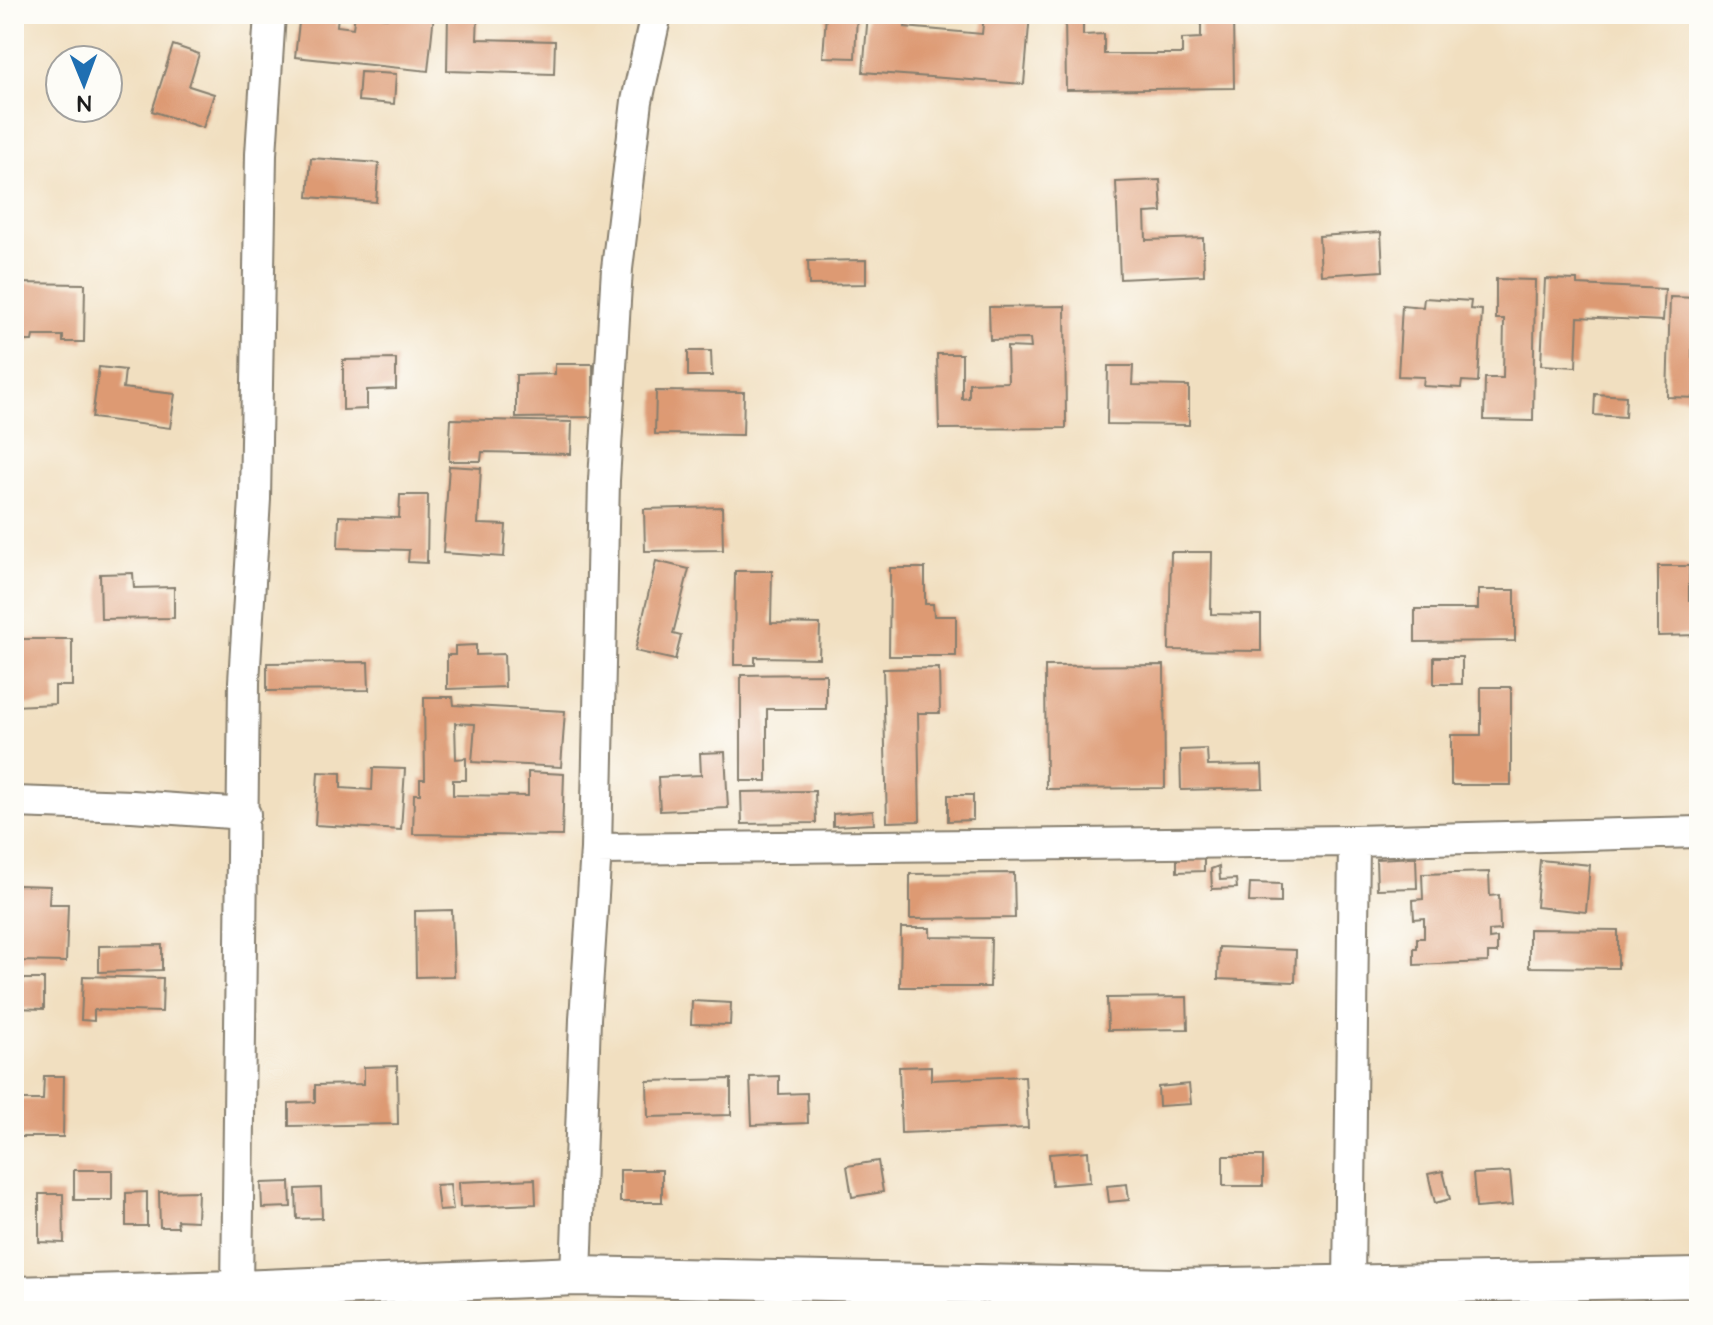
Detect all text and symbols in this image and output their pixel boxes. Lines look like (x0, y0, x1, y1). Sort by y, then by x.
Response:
north arrow (44, 44, 124, 124)
text: N (77, 87, 91, 118)

